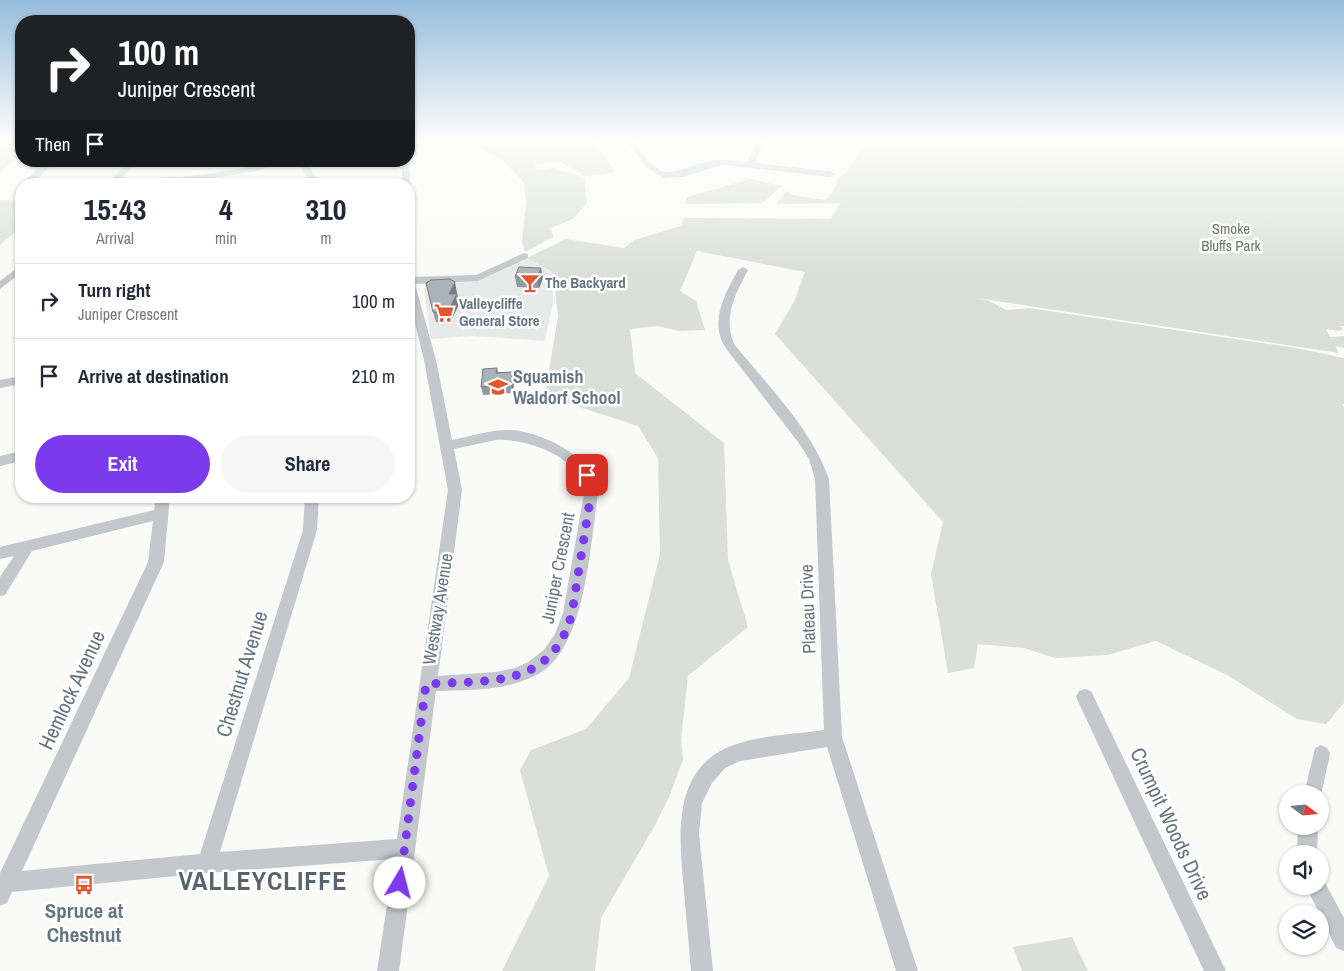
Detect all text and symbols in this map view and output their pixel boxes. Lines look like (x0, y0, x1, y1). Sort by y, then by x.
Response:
text: 100 m (118, 29, 199, 76)
icon: right (35, 35, 100, 100)
text: Juniper Crescent (118, 74, 255, 104)
icon: arrive (81, 130, 109, 158)
text: Then (35, 131, 71, 157)
text: 15:43 (84, 189, 146, 229)
text: 4 (219, 189, 233, 229)
text: 310 (305, 189, 346, 229)
park label: Smoke Bluffs Park (1201, 218, 1261, 256)
text: Arrival (96, 227, 134, 249)
text: min (215, 227, 237, 249)
text: m (320, 227, 331, 249)
bar icon: The Backyard (519, 272, 541, 294)
place label: The Backyard (545, 272, 626, 293)
text: Turn right (78, 277, 150, 303)
icon: right (35, 287, 63, 315)
text: 100 m (352, 288, 395, 314)
place label: Valleycliffe General Store (459, 293, 540, 331)
supermarket icon: Valleycliffe General Store (433, 302, 455, 324)
text: Juniper Crescent (78, 303, 178, 325)
icon: arrive (35, 362, 63, 390)
text: Arrive at destination (78, 363, 229, 389)
text: 210 m (352, 363, 395, 389)
place label: Squamish Waldorf School (513, 364, 621, 410)
school or university icon: Squamish Waldorf School (487, 376, 509, 398)
button: Exit (35, 435, 210, 493)
button: Share (220, 435, 395, 493)
pin (566, 454, 608, 496)
icon: arrive (573, 461, 601, 489)
street label: Juniper Crescent (535, 510, 581, 625)
street label: Westway Avenue (416, 551, 459, 667)
street label: Plateau Drive (793, 564, 822, 654)
street label: Chestnut Avenue (209, 607, 275, 741)
street label: Hemlock Avenue (31, 625, 112, 754)
street label: Crumpit Woods Drive (1123, 743, 1220, 905)
north arrow (1279, 785, 1329, 835)
map controls (1279, 785, 1329, 955)
button: sound (1279, 845, 1329, 895)
position arrow (373, 856, 425, 908)
district label: VALLEYCLIFFE (178, 863, 348, 898)
bus stop icon: Spruce at Chestnut (73, 874, 95, 896)
place label: Spruce at Chestnut (45, 896, 124, 949)
button: layers (1279, 905, 1329, 955)

